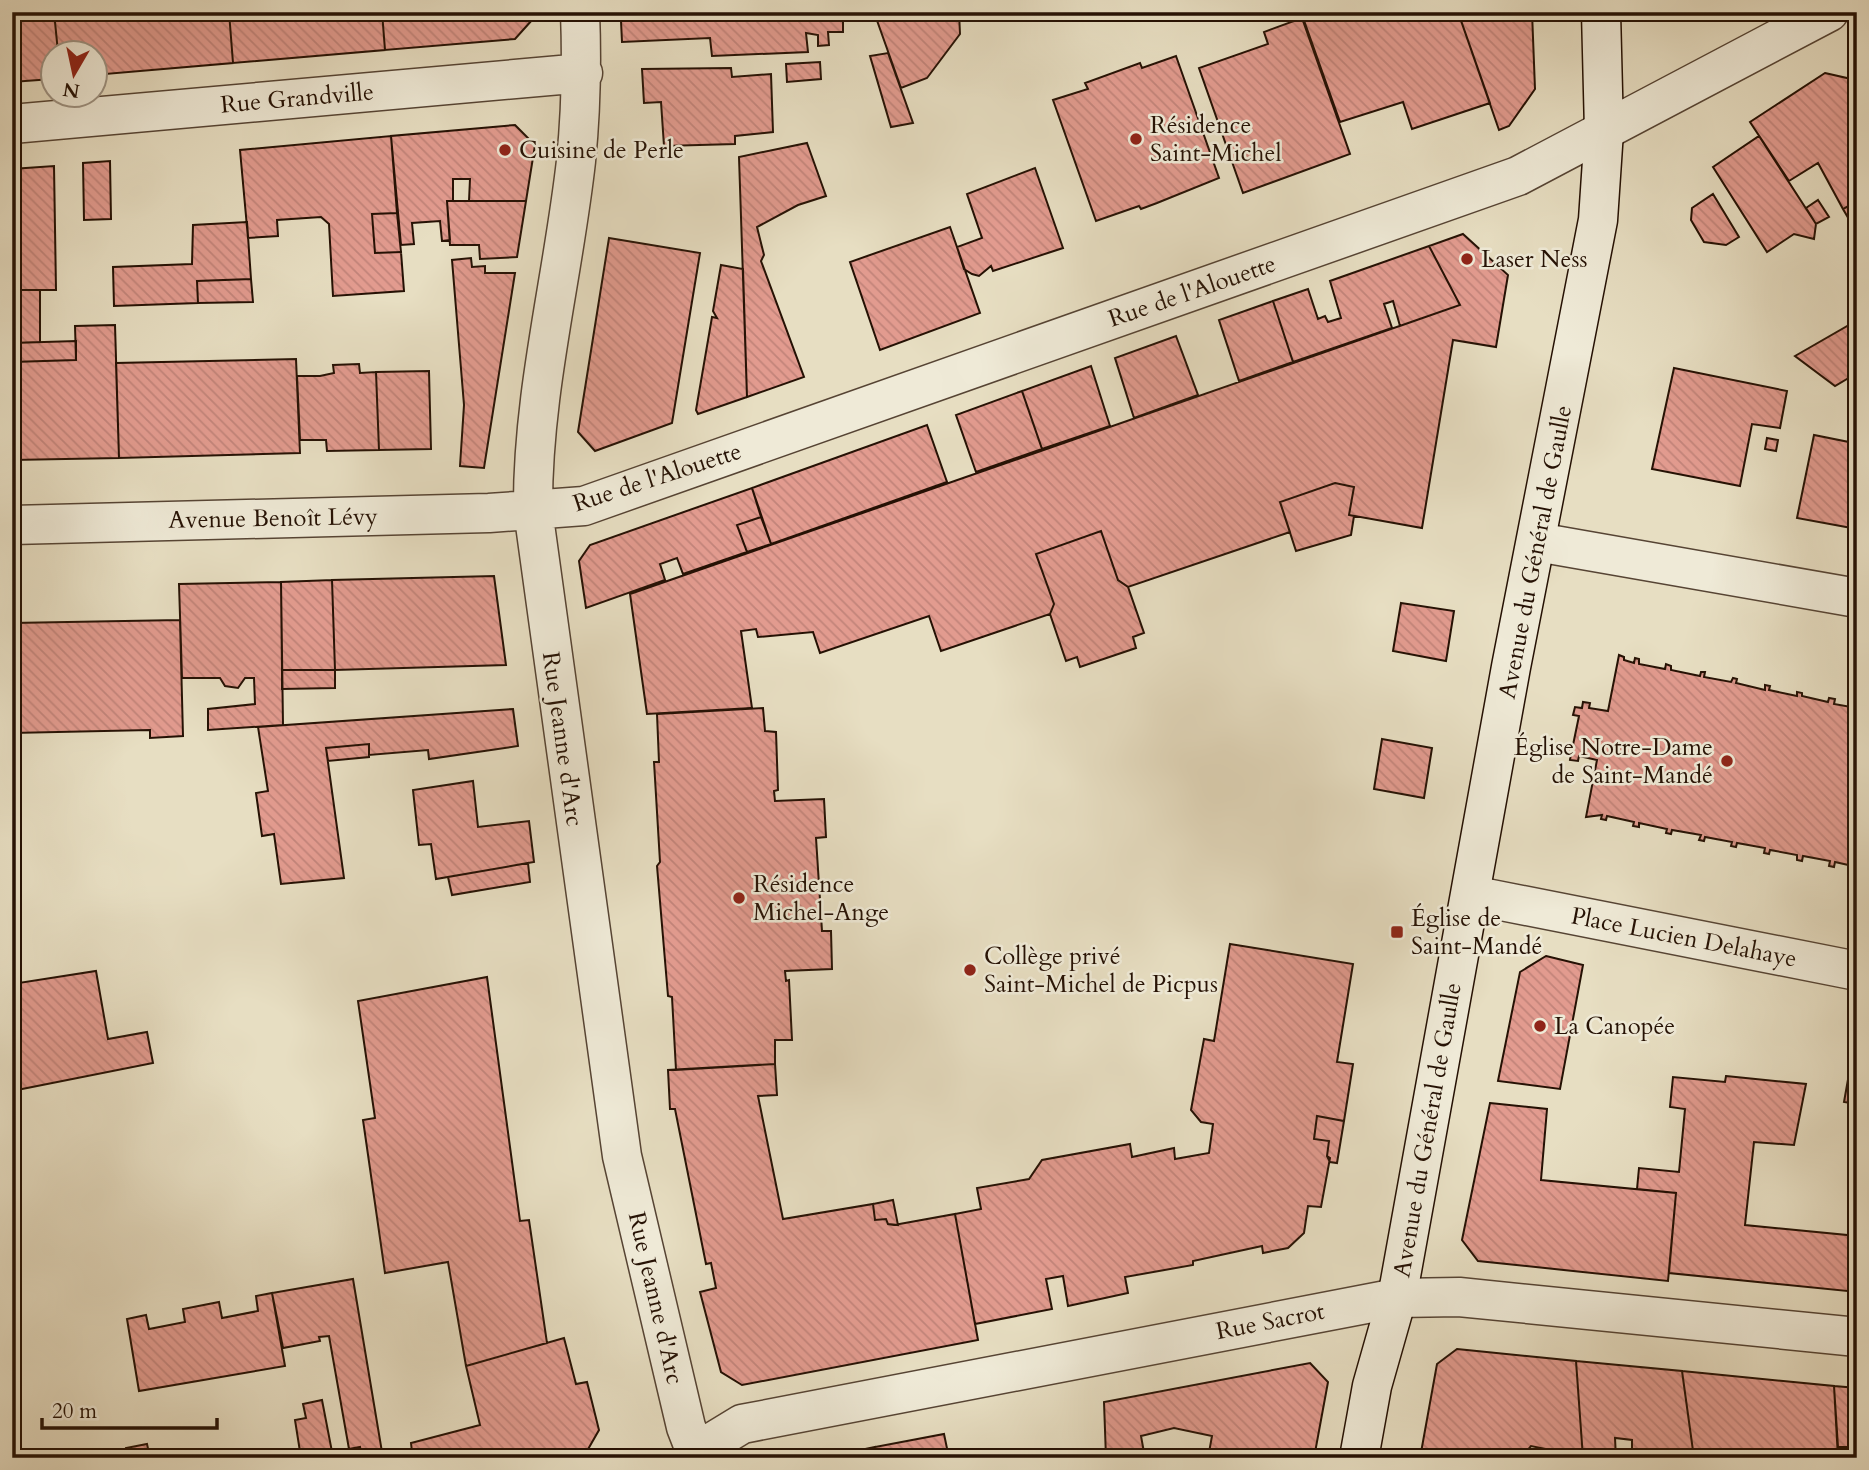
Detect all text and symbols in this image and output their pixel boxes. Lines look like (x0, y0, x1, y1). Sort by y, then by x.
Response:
north arrow (38, 38, 108, 108)
street label: Rue Grandville (219, 75, 375, 122)
text: N (61, 76, 82, 104)
place label: Résidence Saint-Michel (1150, 109, 1282, 170)
marker: Résidence Saint-Michel (1128, 131, 1144, 147)
place label: Cuisine de Perle (519, 134, 684, 167)
marker: Cuisine de Perle (497, 142, 513, 158)
place label: Laser Ness (1481, 243, 1587, 276)
street label: Rue de l'Alouette (1104, 247, 1280, 336)
marker: Laser Ness (1459, 251, 1475, 267)
street label: Avenue du Général de Gaulle (1491, 402, 1580, 702)
street label: Rue de l'Alouette (569, 435, 746, 520)
street label: Avenue Benoît Lévy (168, 500, 378, 537)
street label: Rue Jeanne d'Arc (534, 650, 591, 829)
place label: Église Notre-Dame de Saint-Mandé (1514, 731, 1713, 792)
marker: Église Notre-Dame de Saint-Mandé (1719, 753, 1735, 769)
place label: Résidence Michel-Ange (753, 868, 889, 929)
marker: Résidence Michel-Ange (731, 890, 747, 906)
street label: Place Lucien Delahaye (1568, 899, 1800, 976)
place label: Église de Saint-Mandé (1411, 902, 1542, 963)
marker: Église de Saint-Mandé (1389, 924, 1405, 940)
place label: Collège privé Saint-Michel de Picpus (984, 940, 1218, 1001)
marker: Collège privé Saint-Michel de Picpus (962, 962, 978, 978)
street label: Avenue du Général de Gaulle (1385, 980, 1470, 1280)
place label: La Canopée (1554, 1010, 1675, 1043)
marker: La Canopée (1532, 1018, 1548, 1034)
street label: Rue Jeanne d'Arc (620, 1209, 691, 1388)
street label: Rue Sacrot (1213, 1295, 1328, 1348)
scale bar (42, 1386, 217, 1430)
text: 20 m (52, 1397, 97, 1426)

